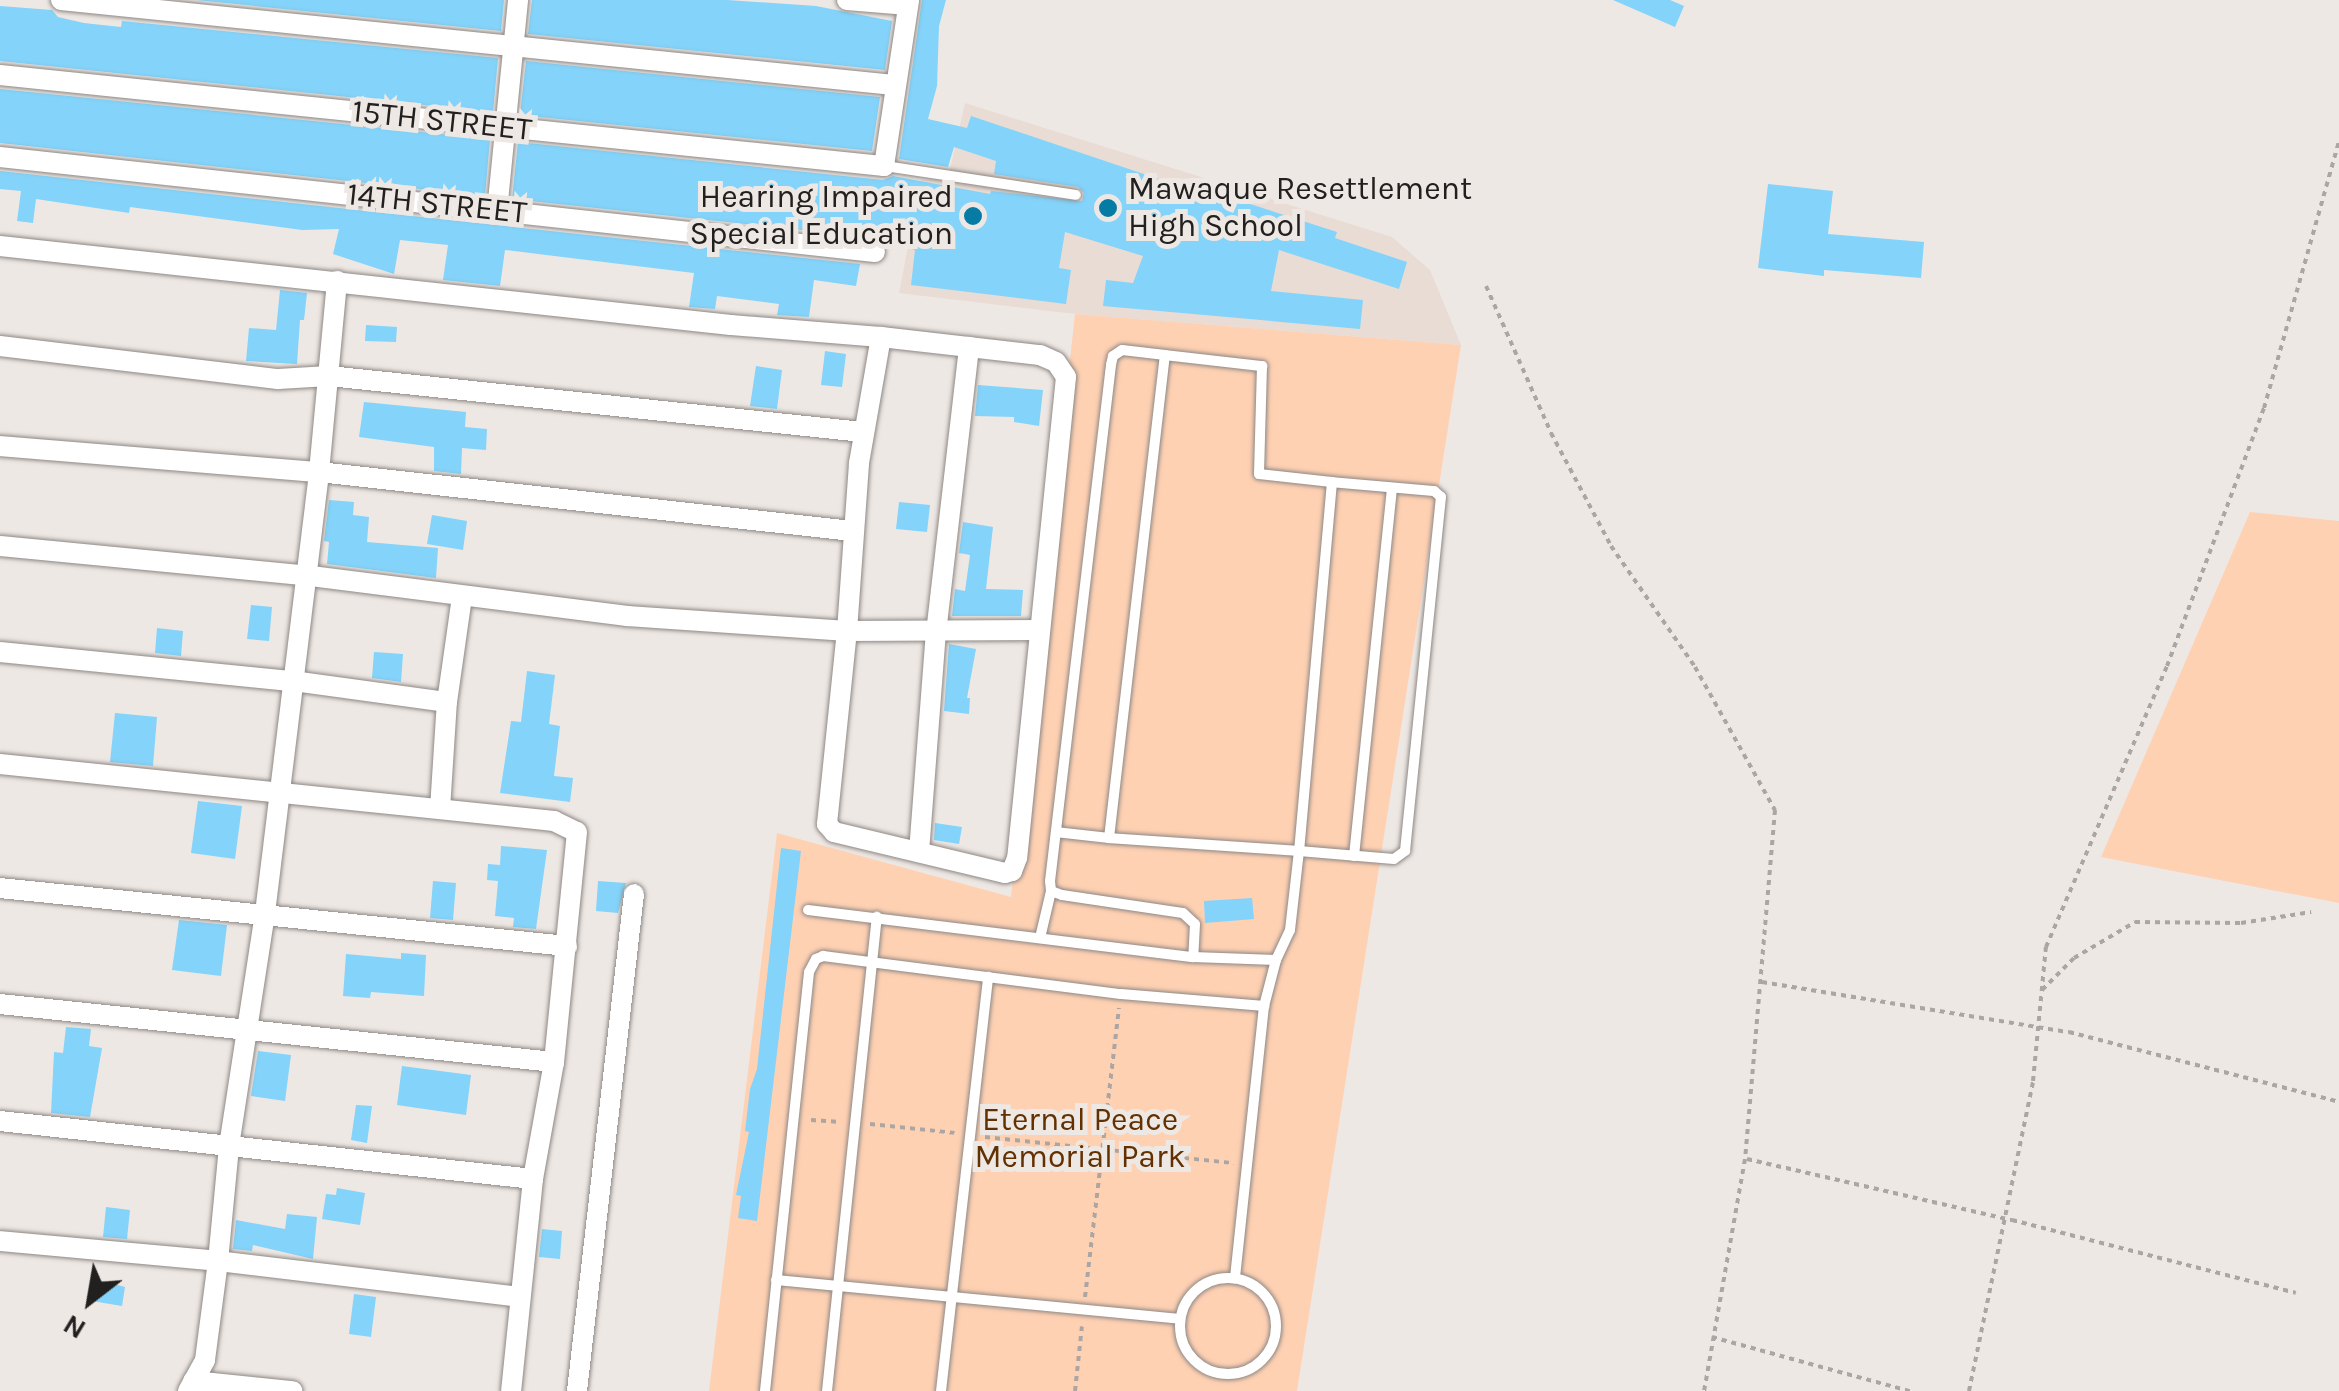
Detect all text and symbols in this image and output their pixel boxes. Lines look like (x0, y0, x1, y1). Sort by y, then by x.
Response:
street label: 15TH STREET (350, 92, 534, 150)
place label: Mawaque Resettlement High School (1128, 171, 1472, 246)
street label: 14TH STREET (345, 175, 529, 233)
place label: Hearing Impaired Special Education (689, 179, 953, 254)
marker: Mawaque Resettlement High School (1097, 197, 1119, 219)
marker: Hearing Impaired Special Education (962, 205, 984, 227)
park label: Eternal Peace Memorial Park (974, 1102, 1186, 1177)
north arrow (40, 1251, 140, 1351)
text: N (57, 1308, 91, 1346)

